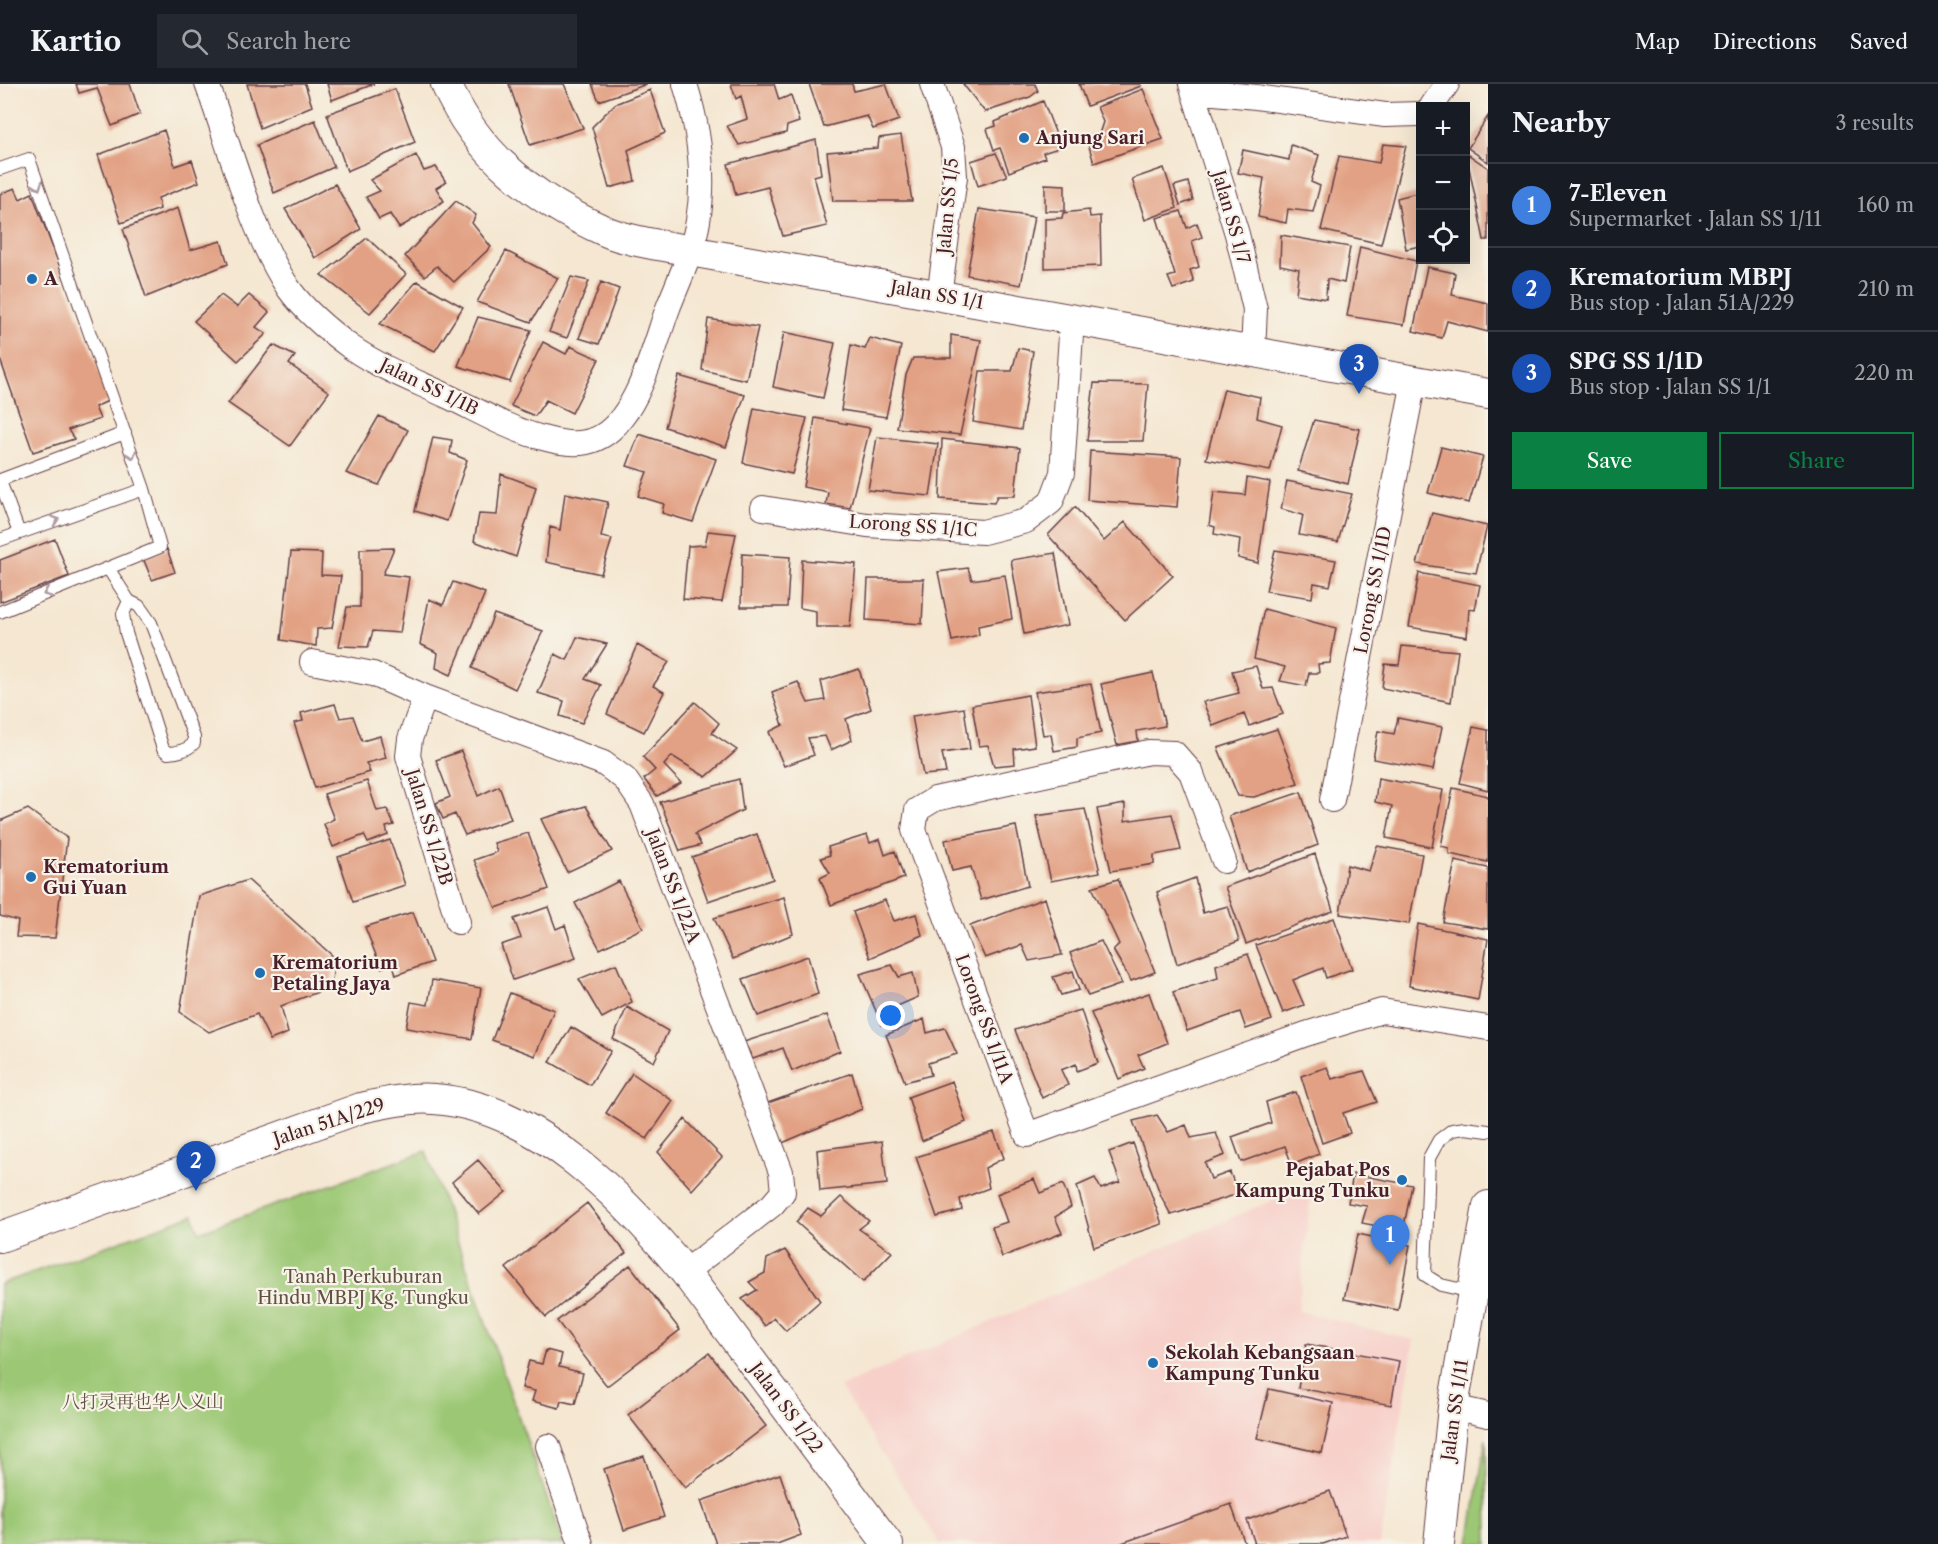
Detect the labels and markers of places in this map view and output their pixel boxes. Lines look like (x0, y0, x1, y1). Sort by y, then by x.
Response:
place label: Anjung Sari (1035, 127, 1145, 149)
marker: Anjung Sari (1017, 131, 1031, 145)
place label: A (43, 268, 59, 290)
marker: A (25, 272, 39, 286)
pin: 3 (1340, 344, 1378, 394)
place label: Krematorium Gui Yuan (43, 856, 169, 899)
marker: Krematorium Gui Yuan (24, 870, 38, 884)
place label: Krematorium Petaling Jaya (272, 952, 398, 995)
marker: Krematorium Petaling Jaya (253, 966, 267, 980)
pin: 2 (176, 1142, 216, 1191)
place label: Pejabat Pos Kampung Tunku (1235, 1159, 1390, 1202)
marker: Pejabat Pos Kampung Tunku (1395, 1173, 1409, 1187)
pin: 1 (1370, 1216, 1410, 1265)
place label: Sekolah Kebangsaan Kampung Tunku (1165, 1342, 1355, 1385)
marker: Sekolah Kebangsaan Kampung Tunku (1146, 1356, 1160, 1370)

